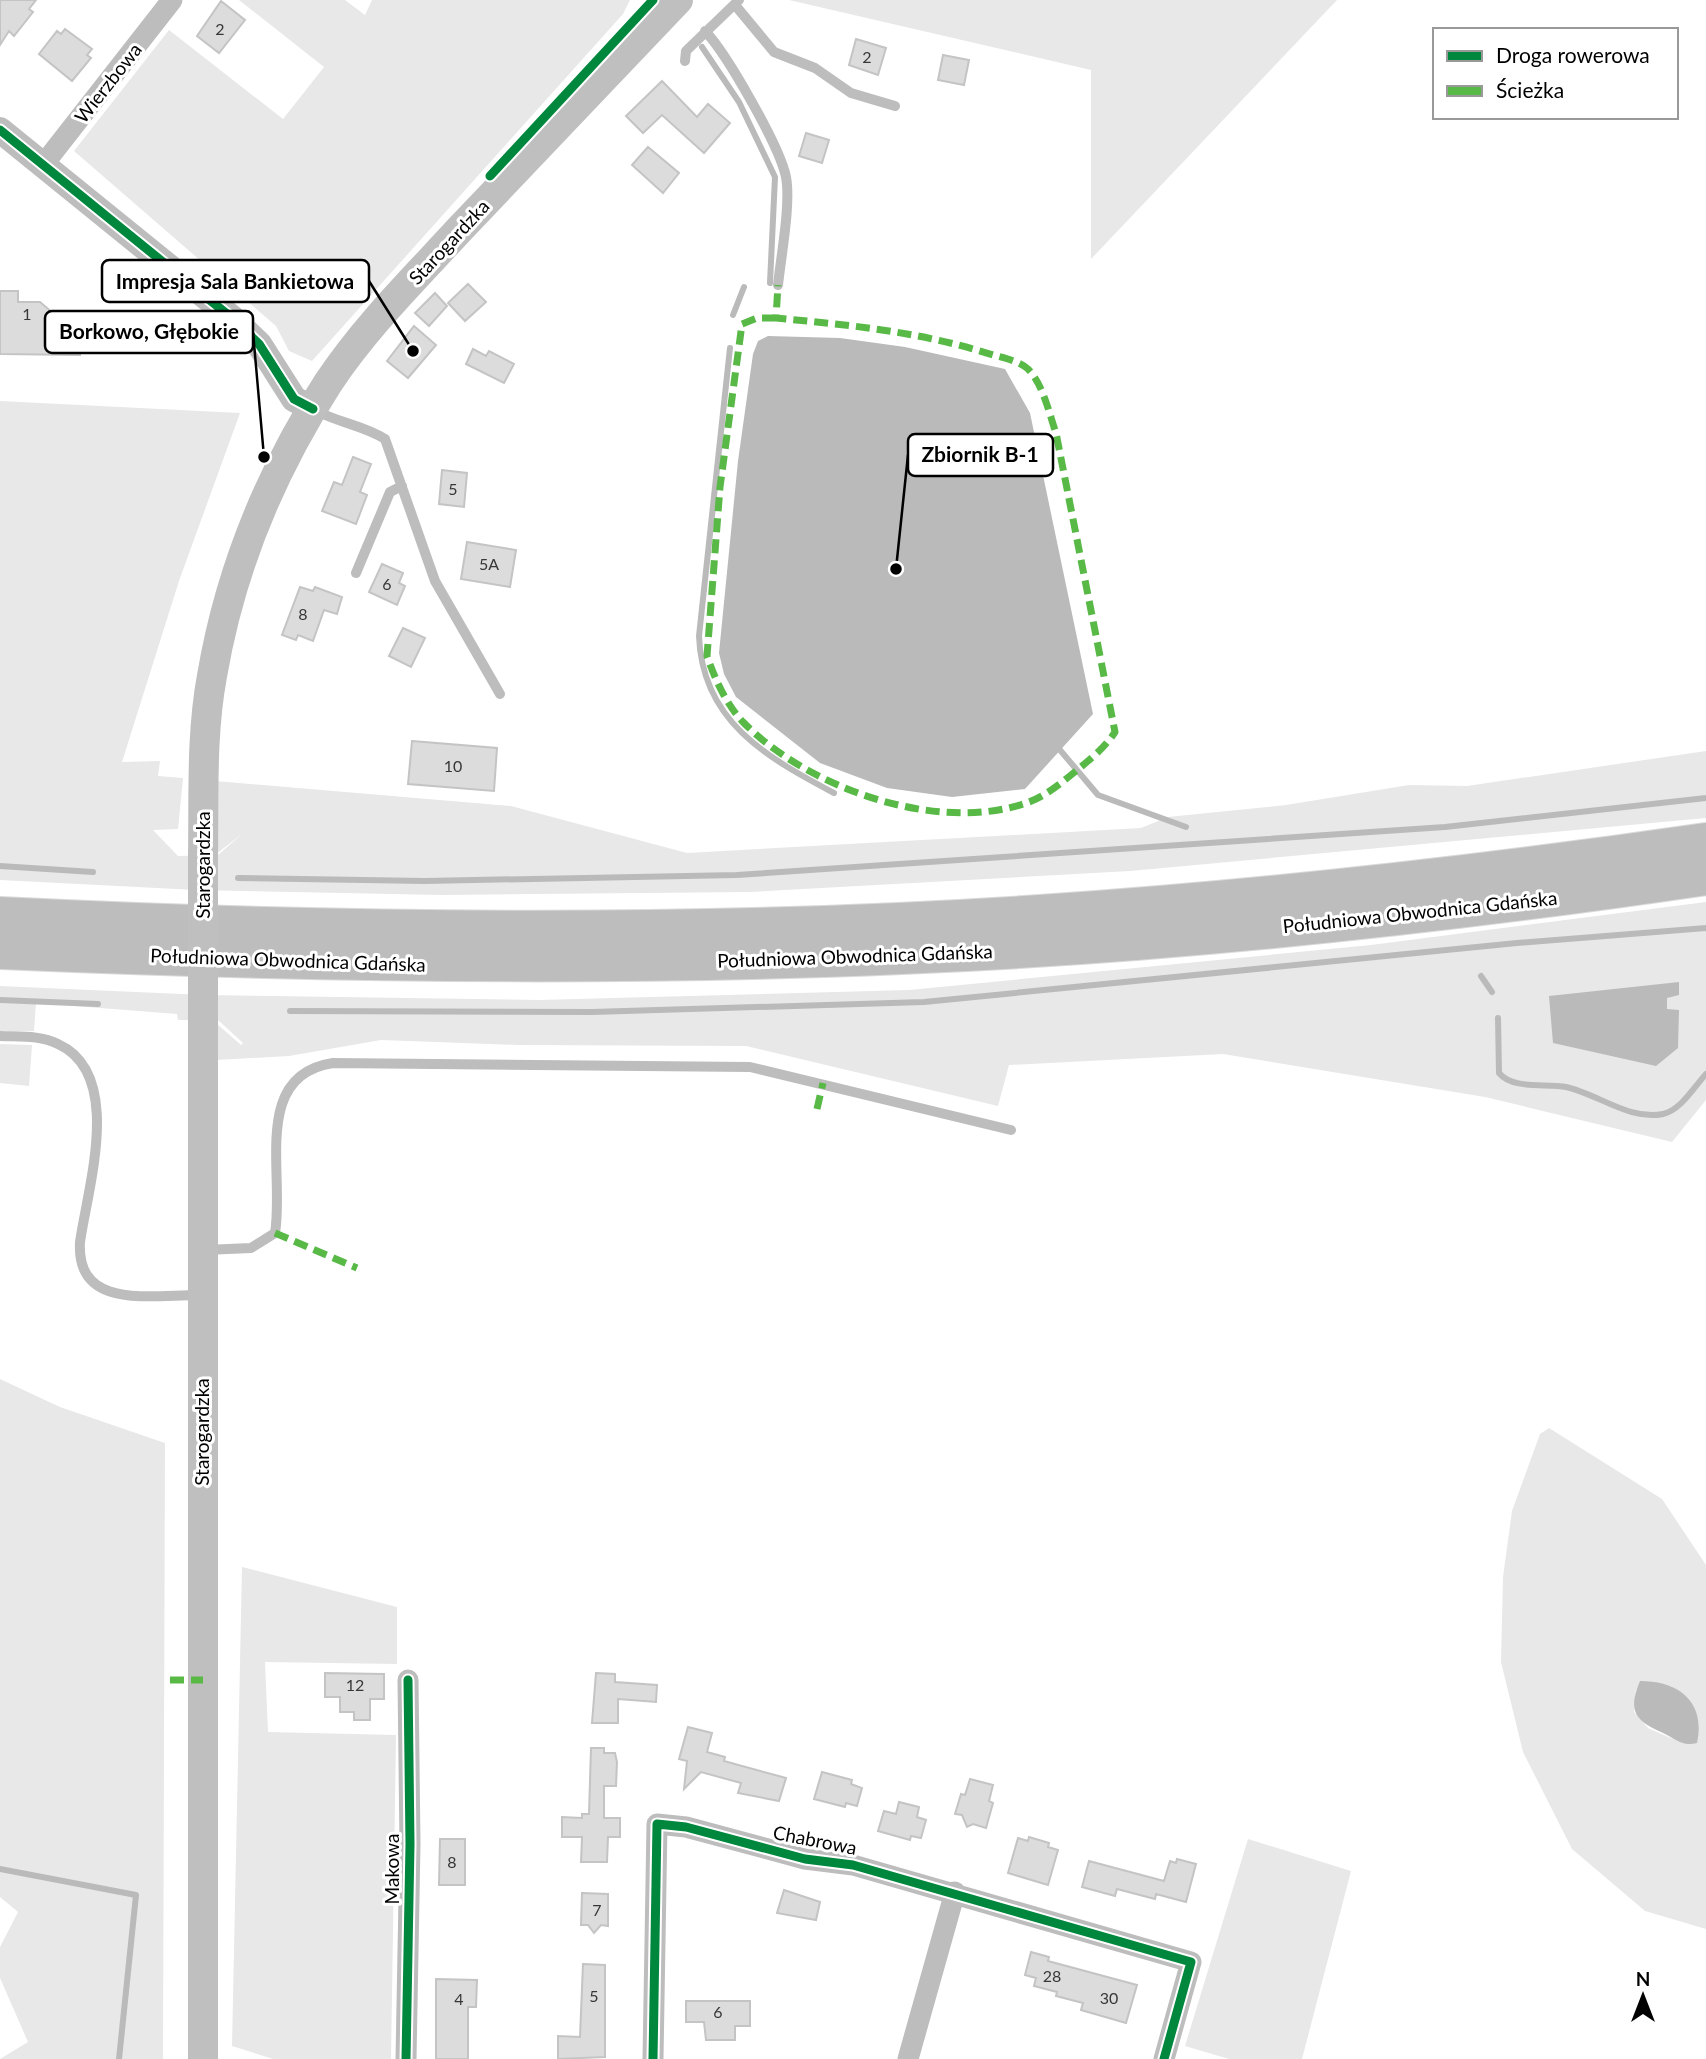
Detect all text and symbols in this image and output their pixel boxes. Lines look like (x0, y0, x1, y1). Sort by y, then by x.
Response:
house number: 2 (215, 19, 225, 38)
legend (1433, 28, 1678, 119)
street label: Wierzbowa (69, 38, 146, 127)
text: Droga rowerowa (1496, 42, 1650, 67)
house number: 2 (862, 47, 872, 66)
text: Ścieżka (1496, 77, 1564, 102)
street label: Starogardzka (404, 194, 494, 289)
callout: Impresja Sala Bankietowa (102, 260, 369, 302)
text: Impresja Sala Bankietowa (116, 268, 354, 293)
house number: 1 (22, 304, 32, 323)
callout: Borkowo, Głębokie (45, 311, 253, 353)
text: Borkowo, Głębokie (59, 318, 239, 343)
callout: Zbiornik B-1 (908, 434, 1053, 476)
text: Zbiornik B-1 (921, 441, 1039, 466)
house number: 5 (448, 479, 458, 498)
house number: 5A (479, 554, 499, 573)
house number: 6 (382, 574, 392, 593)
house number: 8 (298, 604, 308, 623)
house number: 10 (444, 756, 462, 775)
street label: Starogardzka (191, 811, 214, 919)
street label: Południowa Obwodnica Gdańska (1282, 886, 1558, 937)
street label: Południowa Obwodnica Gdańska (717, 939, 993, 972)
street label: Południowa Obwodnica Gdańska (150, 943, 426, 976)
street label: Starogardzka (190, 1378, 213, 1486)
house number: 12 (346, 1675, 364, 1694)
street label: Chabrowa (771, 1820, 859, 1859)
street label: Makowa (380, 1834, 403, 1904)
house number: 8 (447, 1852, 457, 1871)
house number: 7 (592, 1900, 602, 1919)
north arrow (1608, 1961, 1678, 2031)
house number: 28 (1043, 1966, 1061, 1985)
text: N (1636, 1967, 1650, 1990)
house number: 5 (589, 1986, 599, 2005)
house number: 30 (1100, 1988, 1118, 2007)
house number: 4 (454, 1989, 464, 2008)
house number: 6 (713, 2002, 723, 2021)

